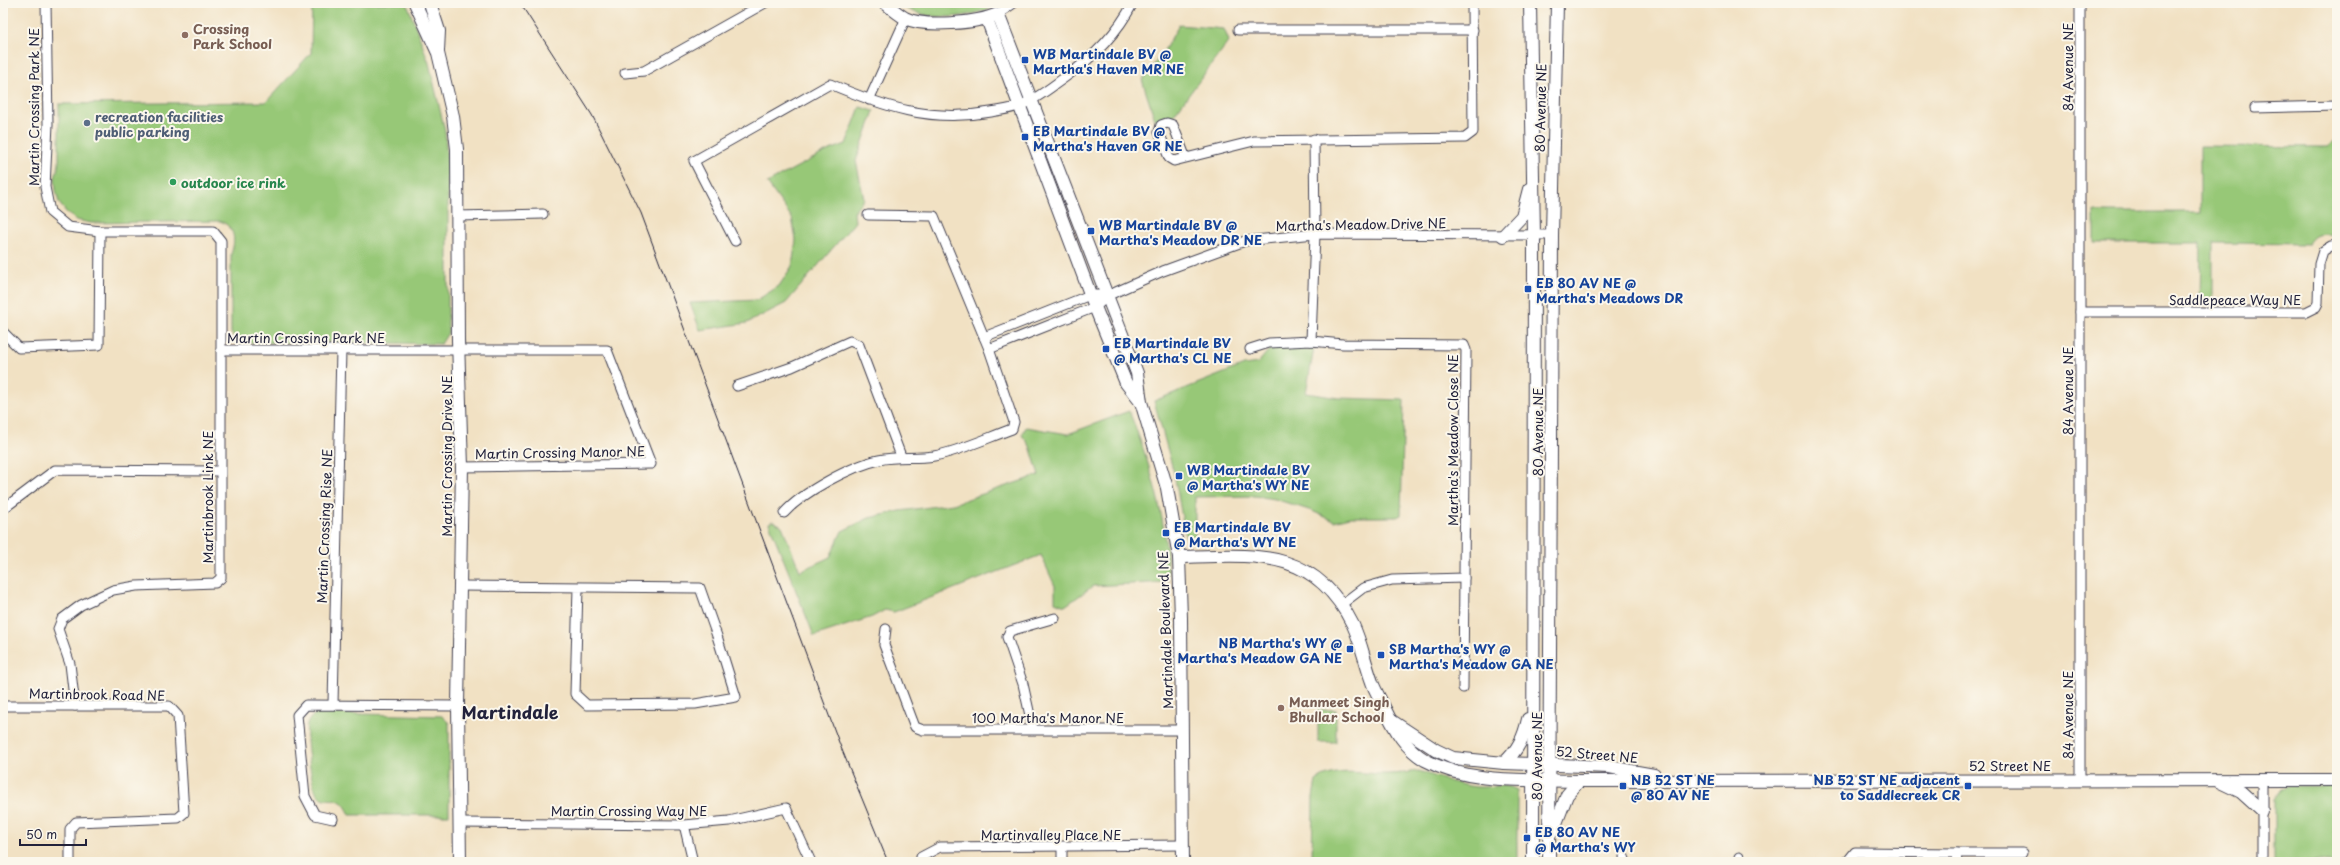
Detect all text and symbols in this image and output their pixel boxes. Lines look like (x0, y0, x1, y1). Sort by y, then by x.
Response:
place label: Crossing Park School (193, 19, 272, 53)
street label: 84 Avenue NE (2058, 23, 2077, 111)
street label: Martin Crossing Park NE (24, 28, 43, 186)
marker: Crossing Park School (180, 30, 190, 40)
place label: WB Martindale BV @ Martha's Haven MR NE (1033, 44, 1184, 78)
marker: WB Martindale BV @ Martha's Haven MR NE (1020, 55, 1030, 65)
street label: 80 Avenue NE (1530, 63, 1550, 153)
place label: recreation facilities public parking (95, 107, 223, 141)
marker: recreation facilities public parking (82, 118, 92, 128)
place label: EB Martindale BV @ Martha's Haven GR NE (1033, 121, 1183, 155)
marker: EB Martindale BV @ Martha's Haven GR NE (1020, 132, 1030, 142)
place label: outdoor ice rink (181, 173, 286, 192)
marker: outdoor ice rink (168, 177, 178, 187)
street label: Martha's Meadow Drive NE (1276, 213, 1446, 235)
place label: WB Martindale BV @ Martha's Meadow DR NE (1099, 215, 1262, 249)
marker: WB Martindale BV @ Martha's Meadow DR NE (1086, 226, 1096, 236)
place label: EB 80 AV NE @ Martha's Meadows DR (1536, 273, 1684, 307)
marker: EB 80 AV NE @ Martha's Meadows DR (1523, 284, 1533, 294)
street label: Saddlepeace Way NE (2169, 290, 2301, 309)
street label: Martin Crossing Park NE (227, 328, 385, 347)
place label: EB Martindale BV @ Martha's CL NE (1114, 333, 1232, 367)
marker: EB Martindale BV @ Martha's CL NE (1101, 344, 1111, 354)
street label: 84 Avenue NE (2058, 347, 2077, 435)
street label: Martha's Meadow Close NE (1443, 354, 1462, 526)
street label: Martin Crossing Drive NE (437, 375, 456, 537)
street label: 80 Avenue NE (1528, 388, 1547, 476)
street label: Martinbrook Link NE (198, 431, 217, 563)
street label: Martin Crossing Manor NE (475, 441, 645, 463)
street label: Martin Crossing Rise NE (312, 448, 336, 604)
place label: WB Martindale BV @ Martha's WY NE (1187, 460, 1310, 494)
marker: WB Martindale BV @ Martha's WY NE (1174, 471, 1184, 481)
place label: EB Martindale BV @ Martha's WY NE (1174, 517, 1296, 551)
marker: EB Martindale BV @ Martha's WY NE (1161, 528, 1171, 538)
street label: Martindale Boulevard NE (1153, 551, 1177, 709)
place label: NB Martha's WY @ Martha's Meadow GA NE (1177, 633, 1342, 667)
place label: SB Martha's WY @ Martha's Meadow GA NE (1389, 639, 1554, 673)
marker: NB Martha's WY @ Martha's Meadow GA NE (1345, 644, 1355, 654)
marker: SB Martha's WY @ Martha's Meadow GA NE (1376, 650, 1386, 660)
street label: 84 Avenue NE (2058, 671, 2077, 759)
street label: Martinbrook Road NE (29, 683, 165, 705)
place label: Manmeet Singh Bhullar School (1289, 692, 1390, 726)
district label: Martindale (462, 699, 559, 725)
marker: Manmeet Singh Bhullar School (1276, 703, 1286, 713)
street label: 100 Martha's Manor NE (972, 708, 1124, 727)
street label: 80 Avenue NE (1527, 712, 1546, 800)
street label: 52 Street NE (1555, 741, 1639, 767)
street label: 52 Street NE (1969, 756, 2051, 775)
place label: NB 52 ST NE @ 80 AV NE (1631, 770, 1715, 804)
place label: NB 52 ST NE adjacent to Saddlecreek CR (1814, 770, 1960, 804)
marker: NB 52 ST NE @ 80 AV NE (1618, 781, 1628, 791)
marker: NB 52 ST NE adjacent to Saddlecreek CR (1963, 781, 1973, 791)
street label: Martin Crossing Way NE (551, 801, 707, 820)
scale bar (20, 821, 86, 847)
place label: EB 80 AV NE @ Martha's WY (1535, 822, 1636, 856)
text: 50 m (26, 825, 57, 843)
street label: Martinvalley Place NE (981, 825, 1121, 844)
marker: EB 80 AV NE @ Martha's WY (1522, 833, 1532, 843)

